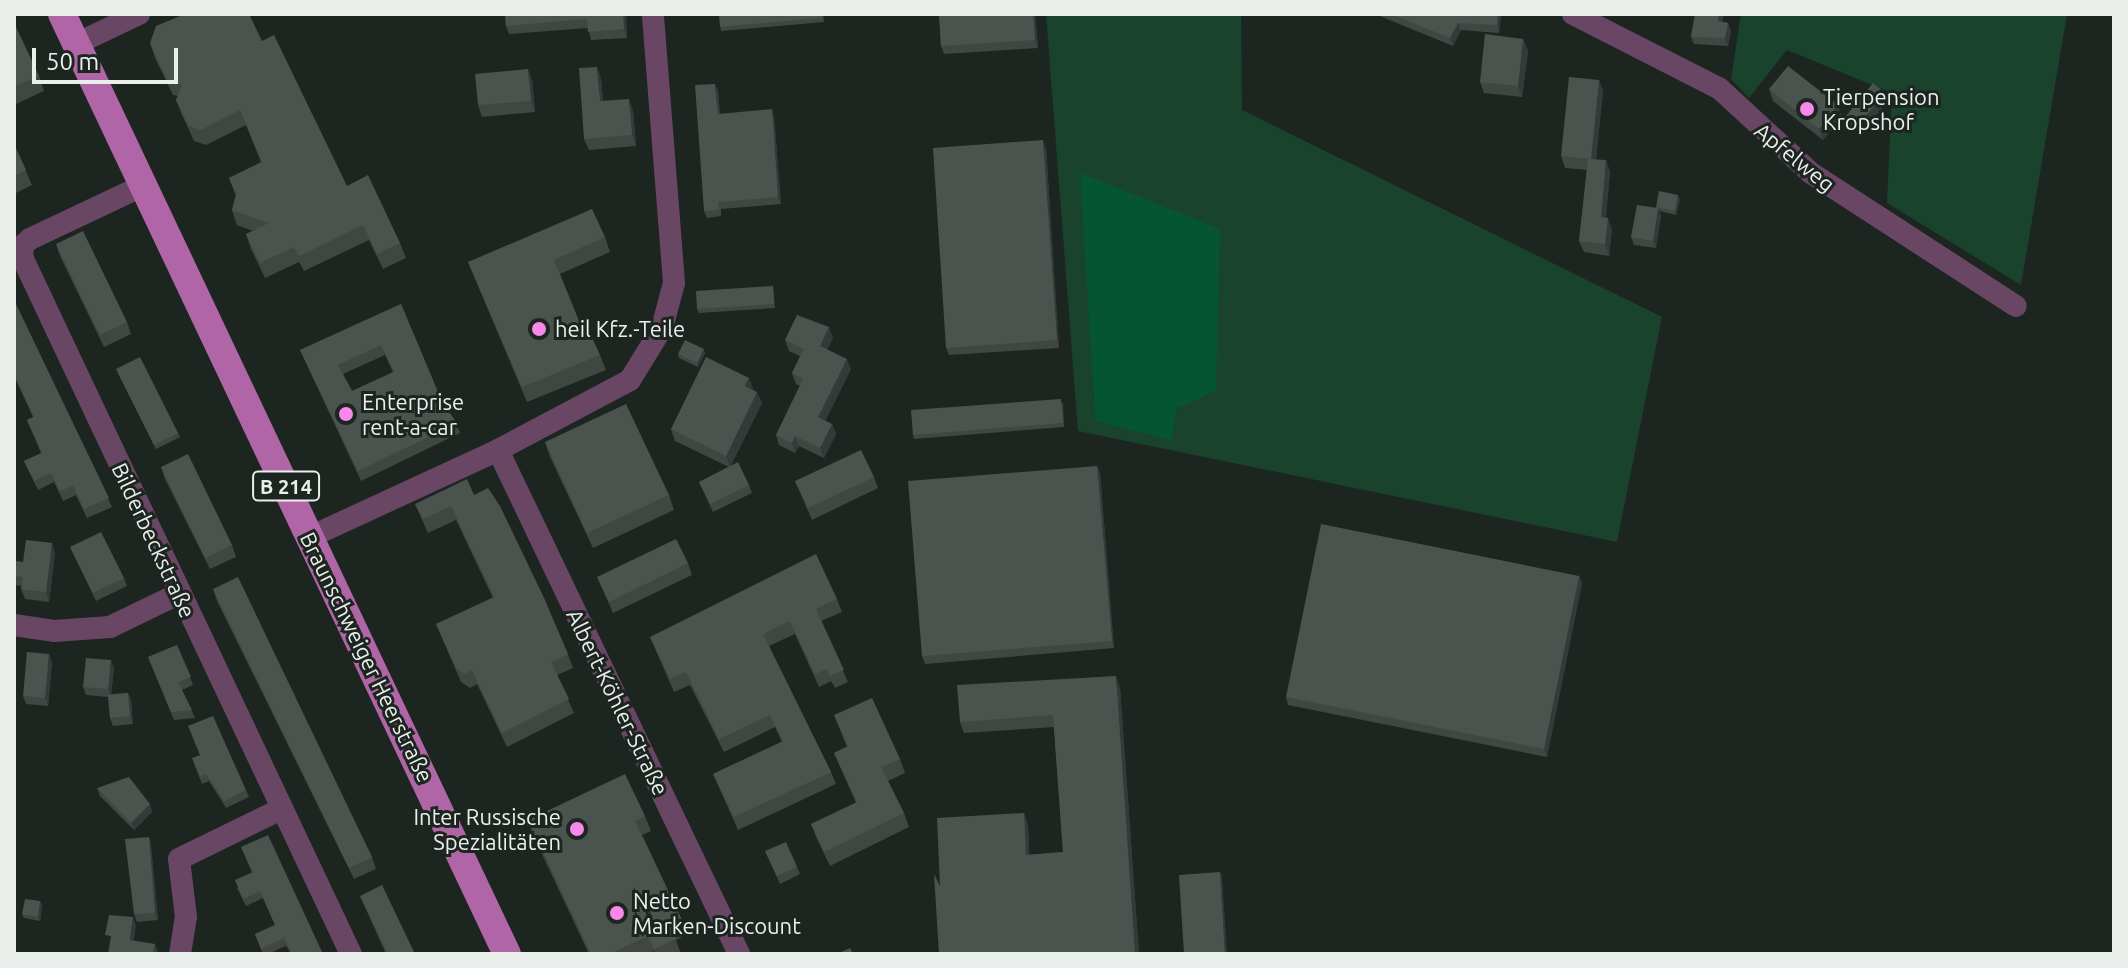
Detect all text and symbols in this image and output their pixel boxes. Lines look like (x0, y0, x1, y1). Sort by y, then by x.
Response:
scale bar (36, 32, 182, 82)
text: 50 m (46, 48, 99, 75)
place label: Tierpension Kropshof (1823, 83, 1939, 134)
marker: Tierpension Kropshof (1798, 100, 1816, 118)
street label: Apfelweg (1750, 117, 1840, 197)
place label: heil Kfz.-Teile (555, 316, 685, 342)
marker: heil Kfz.-Teile (530, 320, 548, 338)
place label: Enterprise rent-a-car (362, 388, 464, 440)
marker: Enterprise rent-a-car (337, 405, 355, 423)
street label: Bilderbeckstraße (107, 458, 201, 622)
road number: B 214 (252, 470, 320, 502)
street label: Braunschweiger Heerstraße (295, 528, 439, 786)
street label: Albert-Köhler-Straße (561, 605, 675, 799)
place label: Inter Russische Spezialitäten (413, 803, 561, 854)
marker: Inter Russische Spezialitäten (568, 820, 586, 838)
place label: Netto Marken-Discount (633, 887, 801, 938)
marker: Netto Marken-Discount (608, 904, 626, 922)

